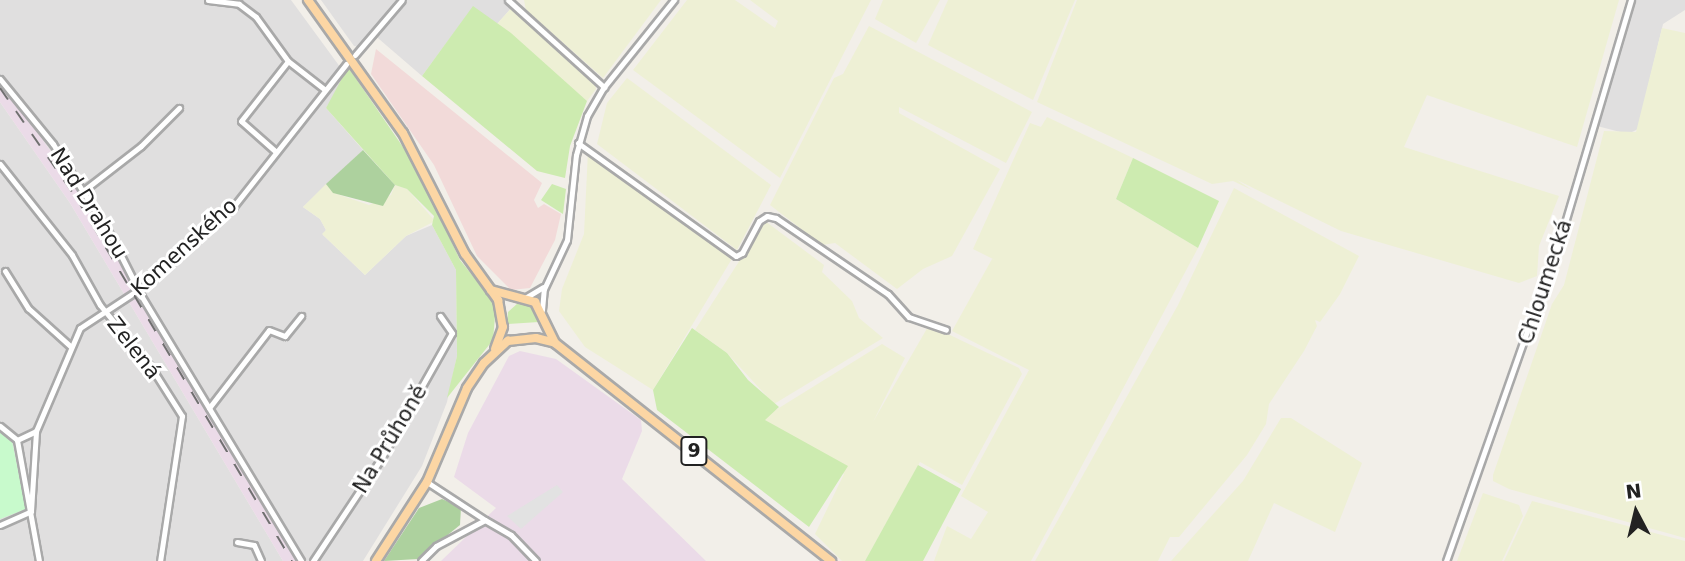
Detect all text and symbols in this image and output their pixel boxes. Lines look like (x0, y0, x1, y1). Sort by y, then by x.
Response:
street label: Nad Drahou (45, 143, 133, 263)
street label: Komenského (126, 193, 242, 301)
street label: Chloumecká (1513, 217, 1577, 347)
street label: Zelená (102, 312, 166, 384)
street label: Na Průhoně (348, 380, 432, 498)
road number: 9 (680, 436, 708, 466)
north arrow (1601, 477, 1671, 547)
text: N (1624, 479, 1643, 503)

